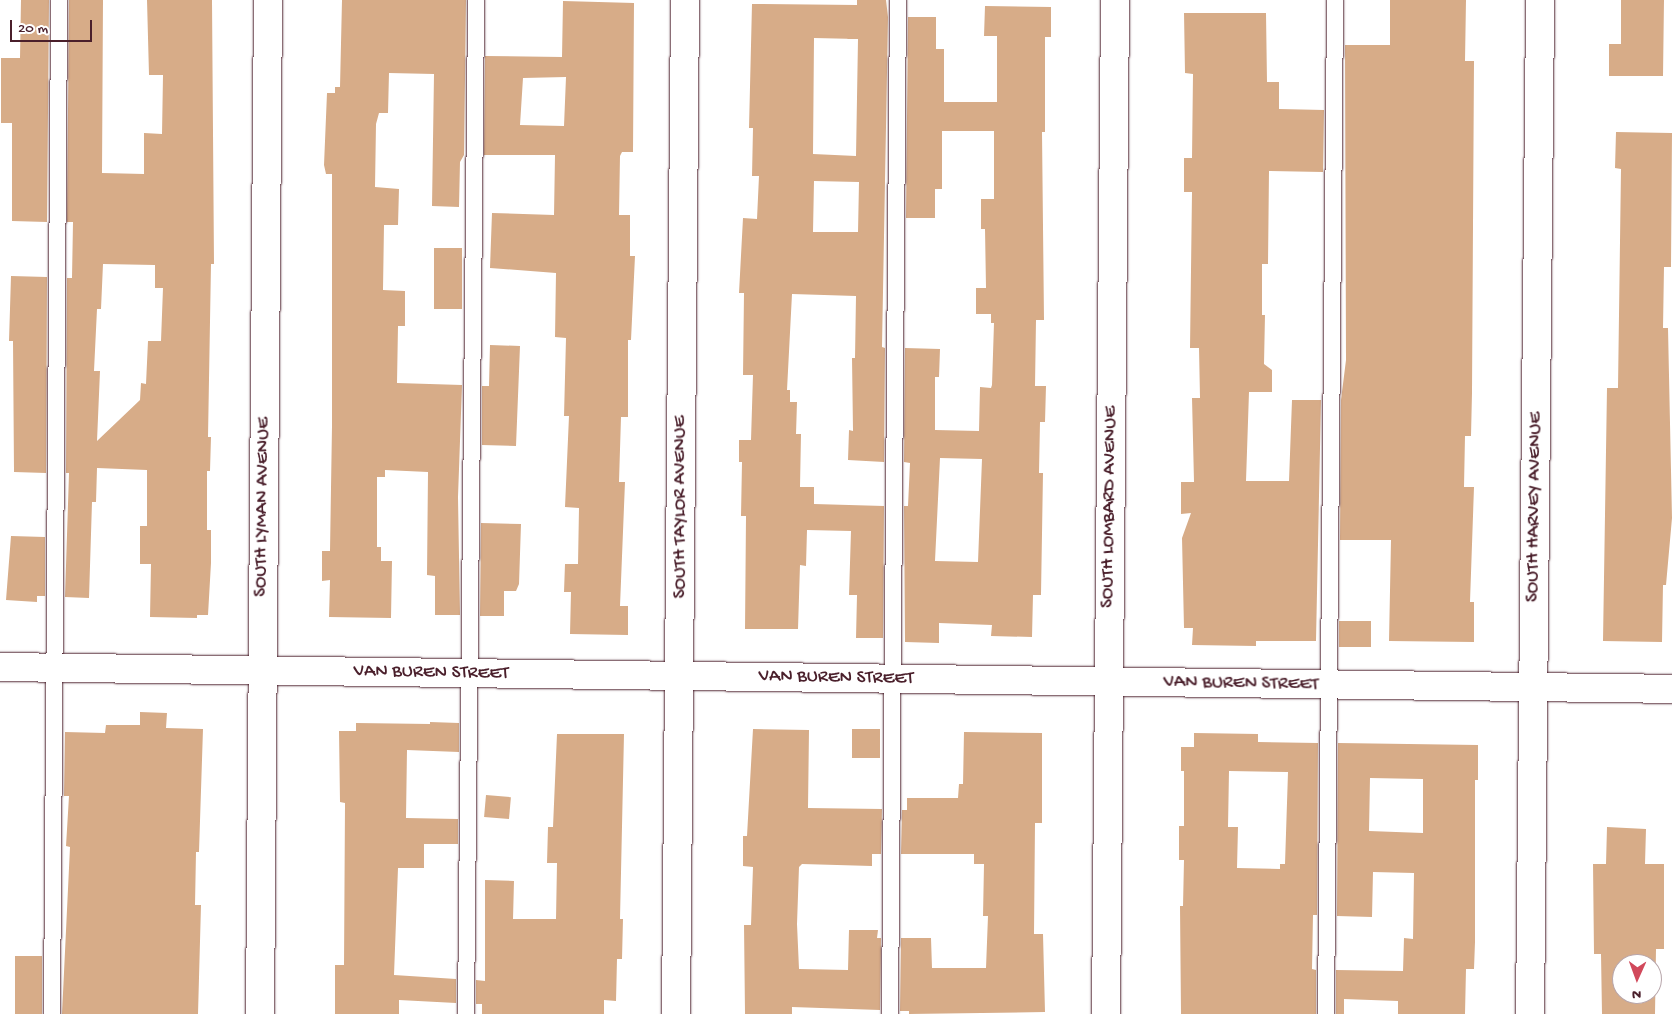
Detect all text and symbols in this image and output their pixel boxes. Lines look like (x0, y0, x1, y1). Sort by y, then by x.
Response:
scale bar (12, 10, 95, 42)
text: 20 m (18, 20, 48, 38)
street label: SOUTH LOMBARD AVENUE (1097, 406, 1123, 608)
street label: SOUTH HARVEY AVENUE (1522, 412, 1548, 602)
street label: SOUTH TAYLOR AVENUE (670, 416, 692, 598)
street label: SOUTH LYMAN AVENUE (250, 417, 276, 597)
street label: VAN BUREN STREET (353, 660, 509, 686)
street label: VAN BUREN STREET (758, 665, 914, 691)
street label: VAN BUREN STREET (1163, 671, 1319, 697)
north arrow (1612, 954, 1662, 1004)
text: N (1632, 985, 1641, 1002)

